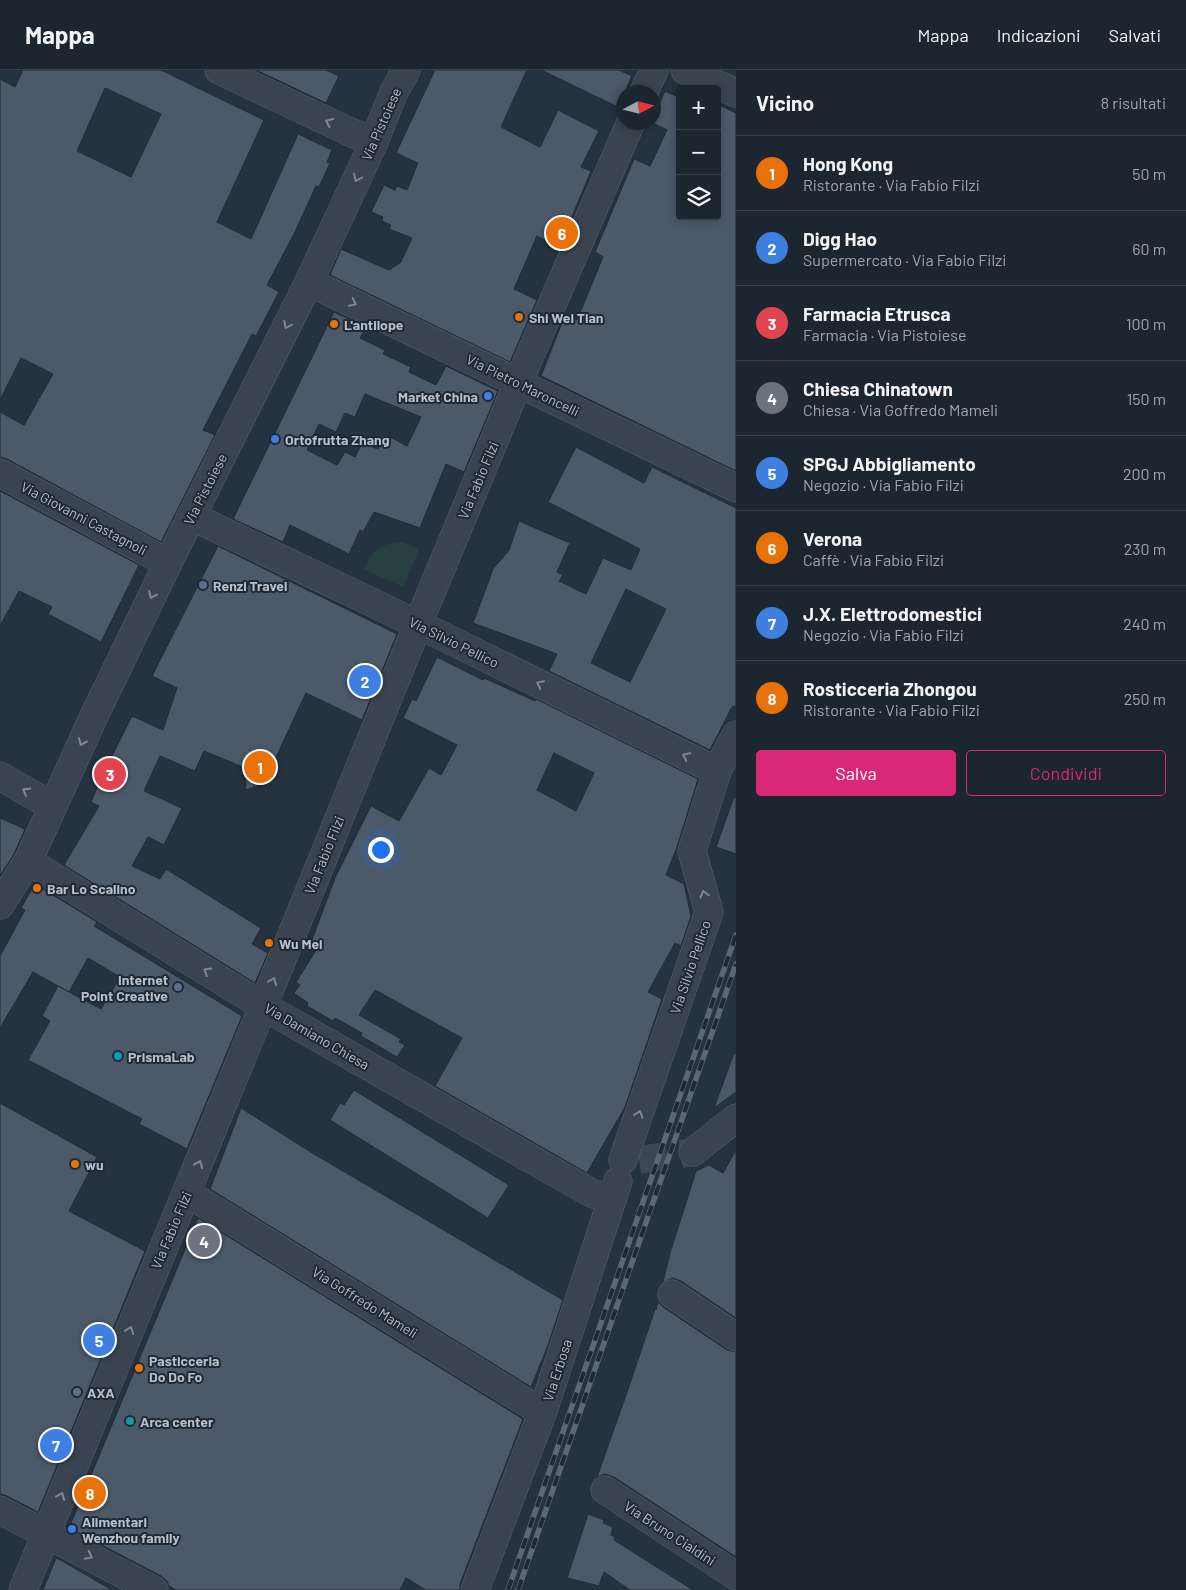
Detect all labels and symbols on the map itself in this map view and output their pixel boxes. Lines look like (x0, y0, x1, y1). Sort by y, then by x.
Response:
street label: Via Pistoiese (357, 85, 405, 163)
north arrow (616, 85, 661, 130)
one-way arrow (325, 118, 334, 129)
one-way arrow (353, 173, 363, 182)
pin: 6 (546, 214, 578, 252)
one-way arrow (348, 297, 357, 307)
place label: Shi Wei Tian (529, 309, 604, 326)
marker: Shi Wei Tian (513, 311, 525, 323)
place label: L'antilope (344, 316, 404, 333)
marker: L'antilope (328, 318, 340, 330)
one-way arrow (283, 320, 293, 329)
street label: Via Pietro Maroncelli (464, 350, 582, 420)
place label: Market China (398, 388, 478, 405)
marker: Market China (482, 390, 494, 402)
place label: Ortofrutta Zhang (285, 431, 390, 448)
marker: Ortofrutta Zhang (269, 433, 281, 445)
street label: Via Fabio Filzi (454, 439, 502, 521)
street label: Via Pistoiese (180, 450, 230, 528)
street label: Via Giovanni Castagnoli (18, 478, 150, 558)
place label: Renzi Travel (213, 577, 287, 594)
marker: Renzi Travel (197, 579, 209, 591)
one-way arrow (148, 590, 158, 599)
street label: Via Silvio Pellico (406, 613, 502, 671)
pin: 2 (349, 662, 381, 700)
one-way arrow (536, 680, 545, 691)
one-way arrow (78, 737, 89, 746)
pin: 1 (244, 748, 276, 786)
one-way arrow (682, 752, 691, 762)
pin: 3 (94, 755, 126, 793)
one-way arrow (22, 788, 31, 798)
street label: Via Fabio Filzi (301, 814, 347, 896)
your location (368, 837, 394, 863)
place label: Bar Lo Scalino (47, 880, 136, 897)
marker: Bar Lo Scalino (31, 882, 43, 894)
one-way arrow (700, 891, 710, 899)
street label: Via Silvio Pellico (666, 918, 714, 1016)
place label: Wu Mei (279, 935, 323, 952)
marker: Wu Mei (263, 937, 275, 949)
one-way arrow (203, 967, 212, 977)
place label: Internet Point Creative (81, 971, 168, 1004)
one-way arrow (267, 977, 277, 986)
marker: Internet Point Creative (172, 981, 184, 993)
street label: Via Damiano Chiesa (261, 999, 373, 1073)
place label: PrismaLab (128, 1048, 195, 1065)
marker: PrismaLab (112, 1050, 124, 1062)
one-way arrow (634, 1111, 644, 1119)
place label: wu (85, 1156, 104, 1173)
marker: wu (69, 1158, 81, 1170)
one-way arrow (192, 1160, 203, 1169)
street label: Via Fabio Filzi (147, 1189, 195, 1271)
pin: 4 (188, 1222, 220, 1260)
street label: Via Goffredo Mameli (309, 1263, 421, 1341)
pin: 5 (83, 1321, 115, 1359)
one-way arrow (123, 1326, 134, 1335)
street label: Via Erbosa (539, 1337, 575, 1403)
place label: Pasticceria Do Do Fo (149, 1352, 219, 1385)
marker: Pasticceria Do Do Fo (133, 1362, 145, 1374)
place label: AXA (87, 1384, 115, 1401)
marker: AXA (71, 1386, 83, 1398)
place label: Arca center (140, 1413, 214, 1430)
marker: Arca center (124, 1415, 136, 1427)
pin: 7 (40, 1426, 72, 1464)
pin: 8 (74, 1474, 106, 1512)
one-way arrow (54, 1492, 65, 1501)
street label: Via Bruno Cialdini (621, 1497, 719, 1569)
place label: Alimentari Wenzhou family (82, 1513, 179, 1546)
marker: Alimentari Wenzhou family (66, 1523, 78, 1535)
one-way arrow (84, 1550, 93, 1560)

